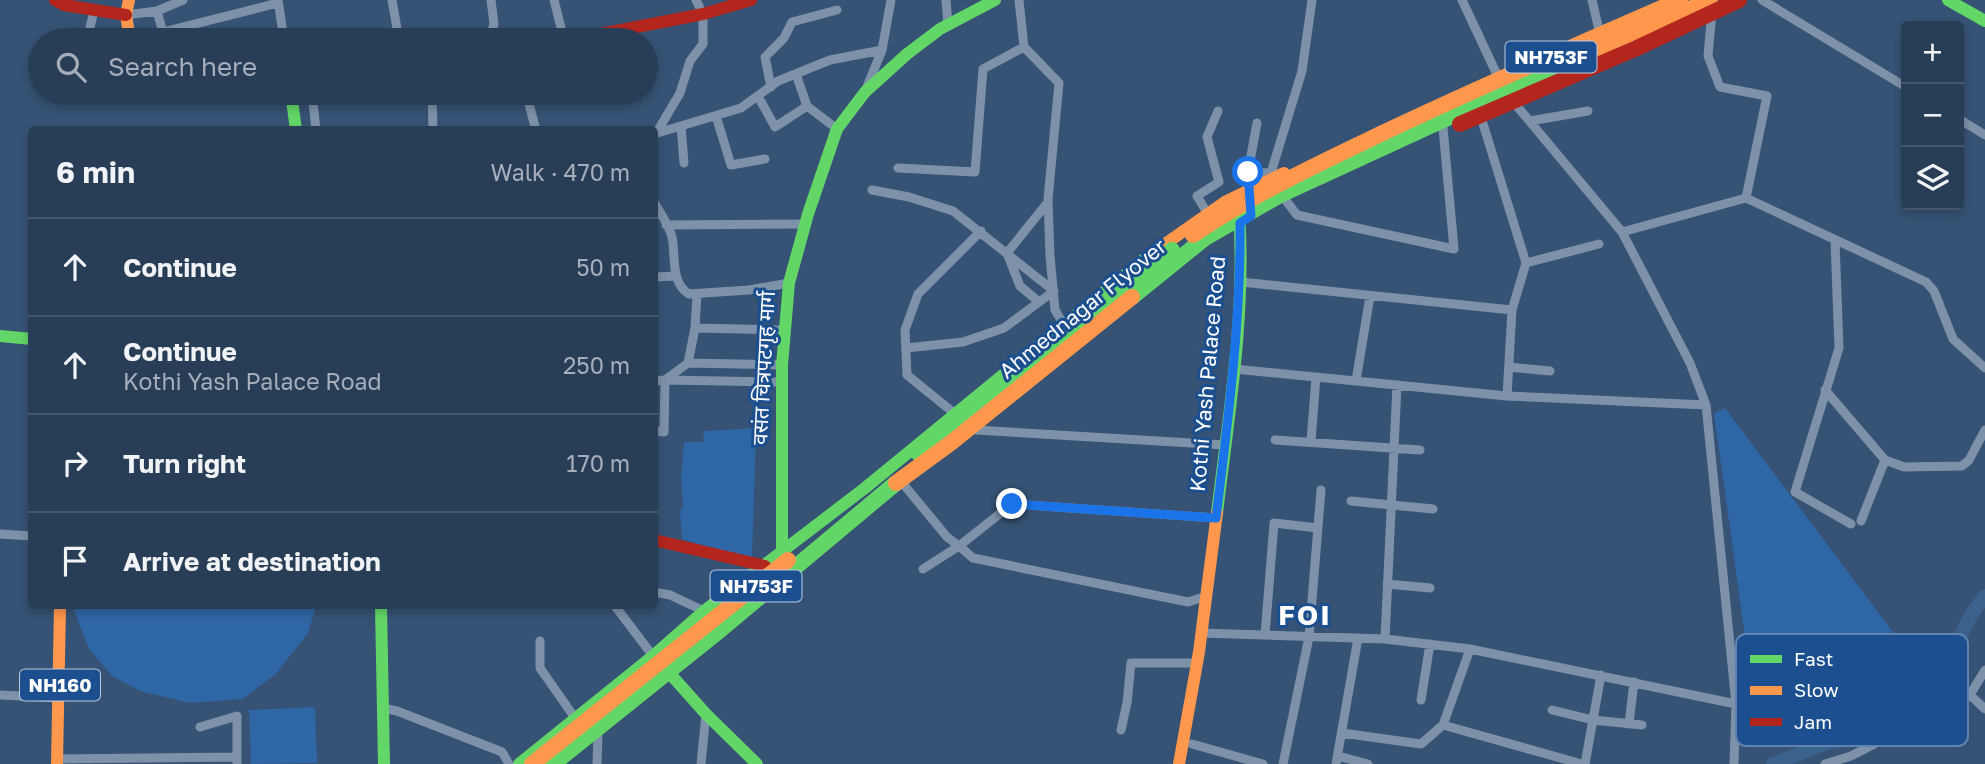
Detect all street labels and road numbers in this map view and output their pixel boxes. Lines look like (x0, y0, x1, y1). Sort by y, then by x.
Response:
road number: NH753F (1506, 41, 1596, 72)
street label: Ahmednagar Flyover (993, 233, 1171, 384)
street label: Kothi Yash Palace Road (1184, 255, 1230, 493)
street label: वसंत चित्रपटगृह मार्ग (746, 289, 781, 446)
road number: NH753F (710, 570, 802, 601)
road number: NH160 (20, 670, 100, 700)

